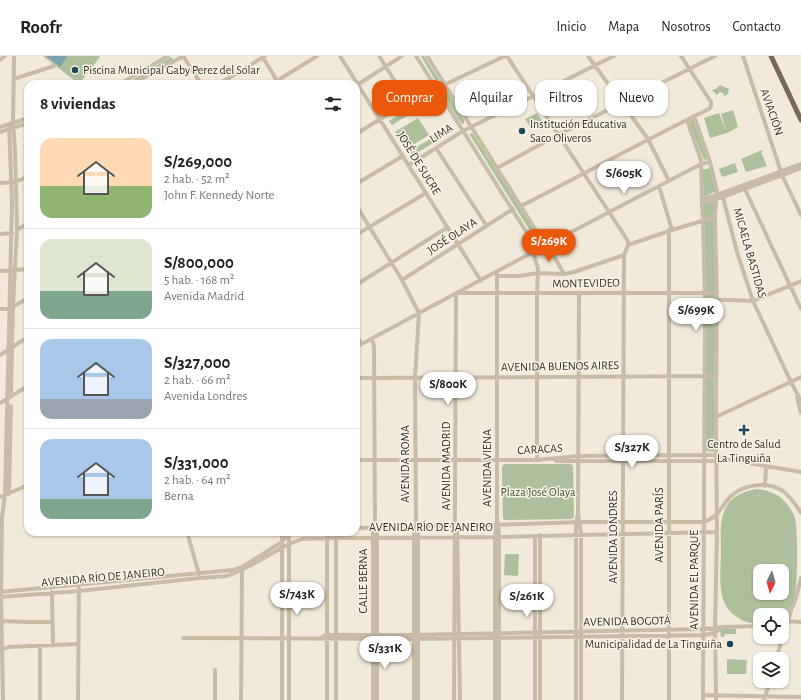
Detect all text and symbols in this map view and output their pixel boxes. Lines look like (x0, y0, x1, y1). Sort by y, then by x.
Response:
text: Roofr (20, 18, 62, 37)
text: Inicio (556, 20, 586, 34)
text: Mapa (608, 20, 639, 34)
text: Nosotros (661, 20, 711, 34)
text: Contacto (733, 20, 781, 34)
place label: Piscina Municipal Gaby Perez del Solar (83, 64, 260, 77)
marker: Piscina Municipal Gaby Perez del Solar (70, 65, 80, 75)
chip: Comprar (372, 80, 447, 116)
chip: Alquilar (455, 80, 527, 116)
chip: Filtros (535, 80, 597, 116)
chip: Nuevo (605, 80, 668, 116)
street label: AVIACIÓN (758, 87, 787, 137)
icon: filters (322, 93, 344, 115)
text: 8 viviendas (40, 95, 116, 112)
place label: Institución Educativa Saco Oliveros (530, 118, 627, 144)
street label: LIMA (427, 121, 455, 145)
marker: Institución Educativa Saco Oliveros (517, 126, 527, 136)
street label: JOSÉ DE SUCRE (395, 129, 444, 197)
text: S/269,000 (164, 153, 232, 170)
icon: home (72, 154, 120, 202)
pin: S/605K (591, 161, 657, 195)
text: S/605K (606, 167, 642, 180)
text: 2 hab. · 52 m² (164, 173, 230, 186)
text: John F. Kennedy Norte (164, 189, 275, 202)
street label: MICAELA BASTIDAS (731, 206, 769, 300)
street label: JOSÉ OLAYA (425, 215, 479, 256)
pin: S/269K (516, 229, 582, 263)
text: S/269K (531, 235, 567, 248)
text: S/800,000 (164, 254, 234, 271)
icon: home (72, 255, 120, 303)
text: 5 hab. · 168 m² (164, 274, 235, 287)
street label: MONTEVIDEO (552, 276, 620, 290)
text: Avenida Madrid (164, 290, 244, 303)
pin: S/699K (663, 298, 729, 332)
text: S/699K (678, 304, 714, 317)
text: S/327,000 (164, 354, 230, 371)
icon: home (72, 355, 120, 403)
street label: AVENIDA BUENOS AIRES (501, 359, 620, 373)
pin: S/800K (415, 372, 481, 406)
text: 2 hab. · 66 m² (164, 374, 230, 387)
text: S/800K (429, 378, 467, 391)
text: Avenida Londres (164, 390, 247, 403)
street label: AVENIDA MADRID (440, 421, 452, 510)
marker: Centro de Salud La Tinguiña (738, 424, 750, 436)
street label: AVENIDA ROMA (399, 425, 411, 503)
street label: AVENIDA VIENA (481, 429, 493, 507)
pin: S/327K (599, 435, 665, 469)
place label: Centro de Salud La Tinguiña (707, 438, 781, 464)
text: S/327K (614, 441, 650, 454)
street label: CARACAS (517, 442, 563, 456)
text: S/331,000 (164, 454, 229, 471)
icon: home (72, 455, 120, 503)
text: 2 hab. · 64 m² (164, 474, 231, 487)
park label: Plaza José Olaya (501, 486, 576, 499)
street label: AVENIDA PARÍS (652, 487, 665, 563)
text: Berna (164, 490, 194, 503)
street label: AVENIDA LONDRES (607, 490, 619, 584)
street label: AVENIDA RÍO DE JANEIRO (369, 520, 493, 533)
street label: AVENIDA EL PARQUE (688, 530, 701, 630)
street label: CALLE BERNA (357, 548, 369, 613)
north arrow (753, 564, 789, 600)
map controls (753, 564, 789, 688)
street label: AVENIDA RÍO DE JANEIRO (41, 565, 166, 588)
pin: S/743K (264, 582, 330, 616)
pin: S/261K (494, 584, 560, 618)
text: S/743K (279, 588, 315, 601)
text: S/261K (510, 590, 544, 603)
button: locate (753, 608, 789, 644)
street label: AVENIDA BOGOTÁ (583, 613, 671, 628)
pin: S/331K (352, 636, 418, 670)
place label: Municipalidad de La Tinguiña (585, 638, 722, 650)
marker: Municipalidad de La Tinguiña (725, 639, 735, 649)
text: S/331K (368, 642, 402, 655)
button: layers (753, 652, 789, 688)

